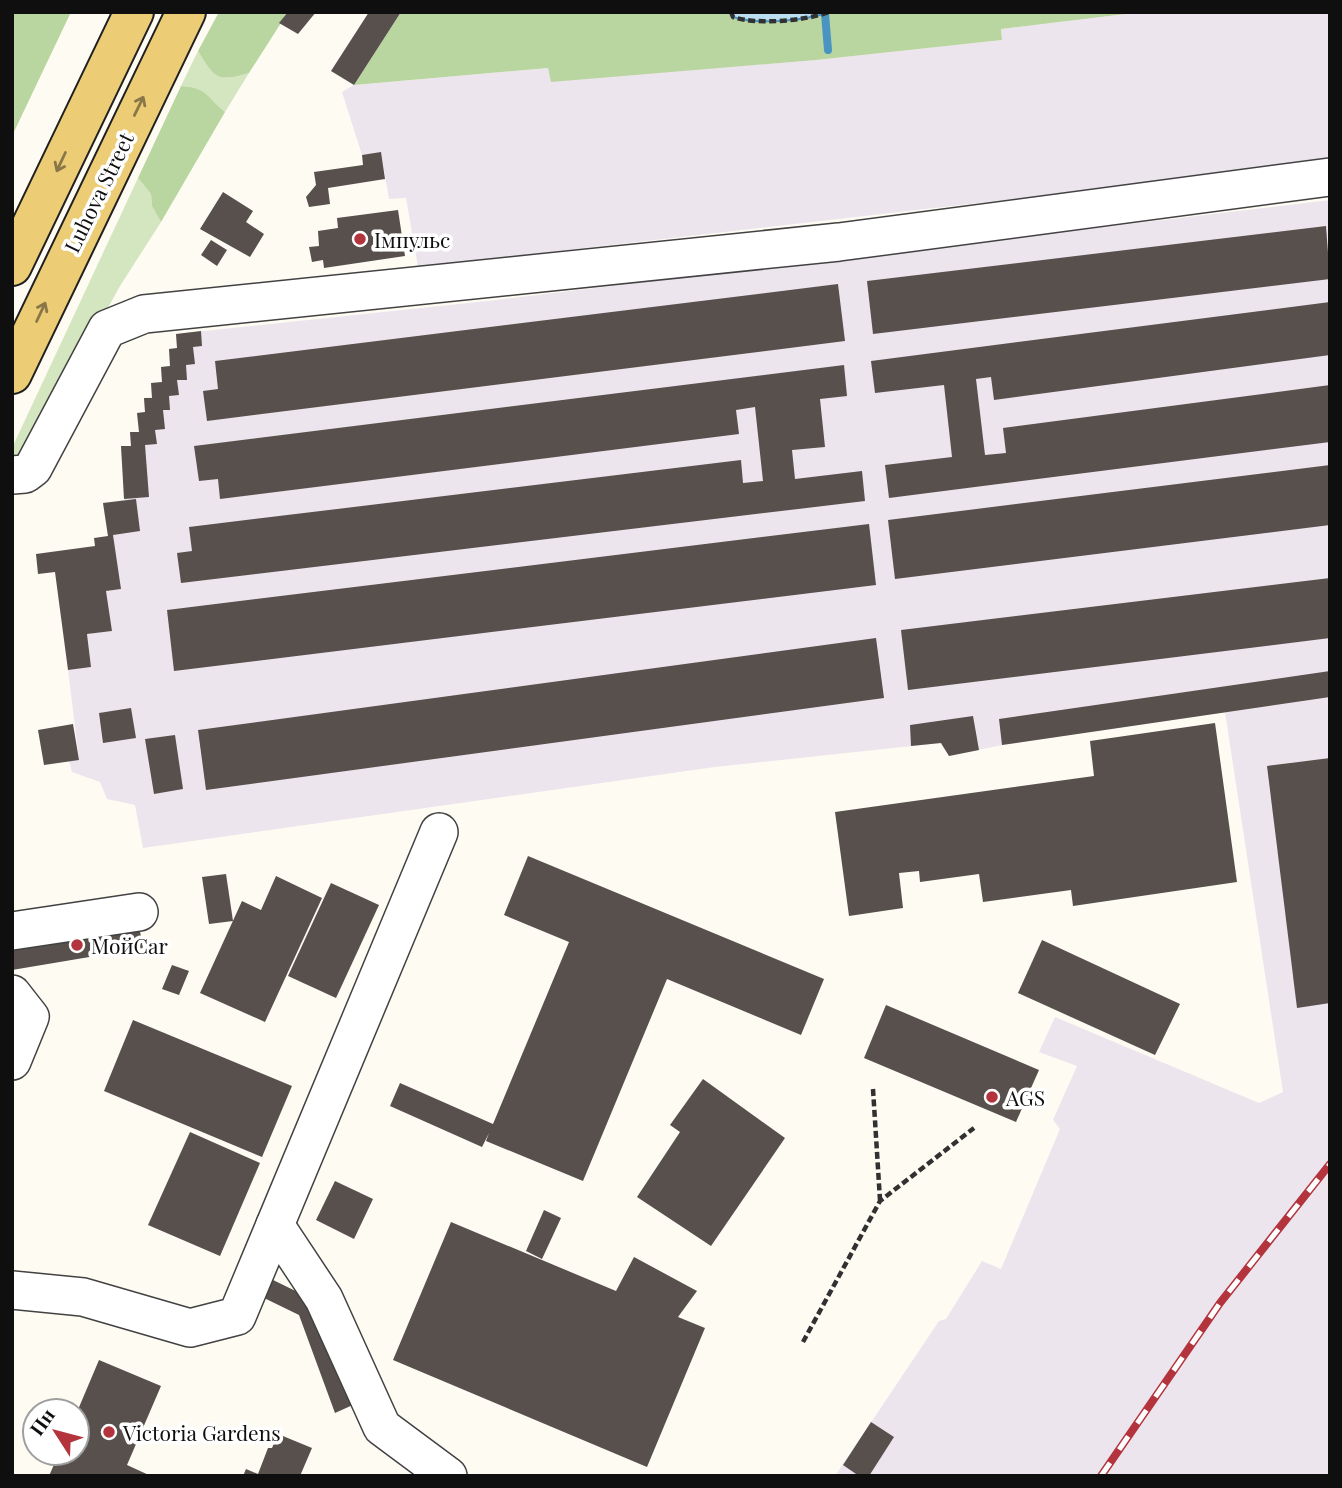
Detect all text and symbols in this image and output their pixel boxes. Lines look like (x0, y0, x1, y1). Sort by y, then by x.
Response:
one-way arrow (133, 96, 146, 118)
street label: Luhova Street (57, 127, 139, 257)
one-way arrow (54, 150, 67, 172)
place label: Імпульс (374, 225, 450, 253)
marker: Імпульс (352, 231, 368, 247)
one-way arrow (35, 302, 48, 323)
place label: МойCar (91, 931, 168, 959)
marker: МойCar (69, 937, 85, 953)
place label: AGS (1005, 1083, 1045, 1111)
marker: AGS (984, 1089, 1000, 1105)
north arrow (21, 1397, 91, 1467)
text: Пн (23, 1403, 60, 1440)
place label: Victoria Gardens (122, 1418, 281, 1446)
marker: Victoria Gardens (101, 1424, 117, 1440)

